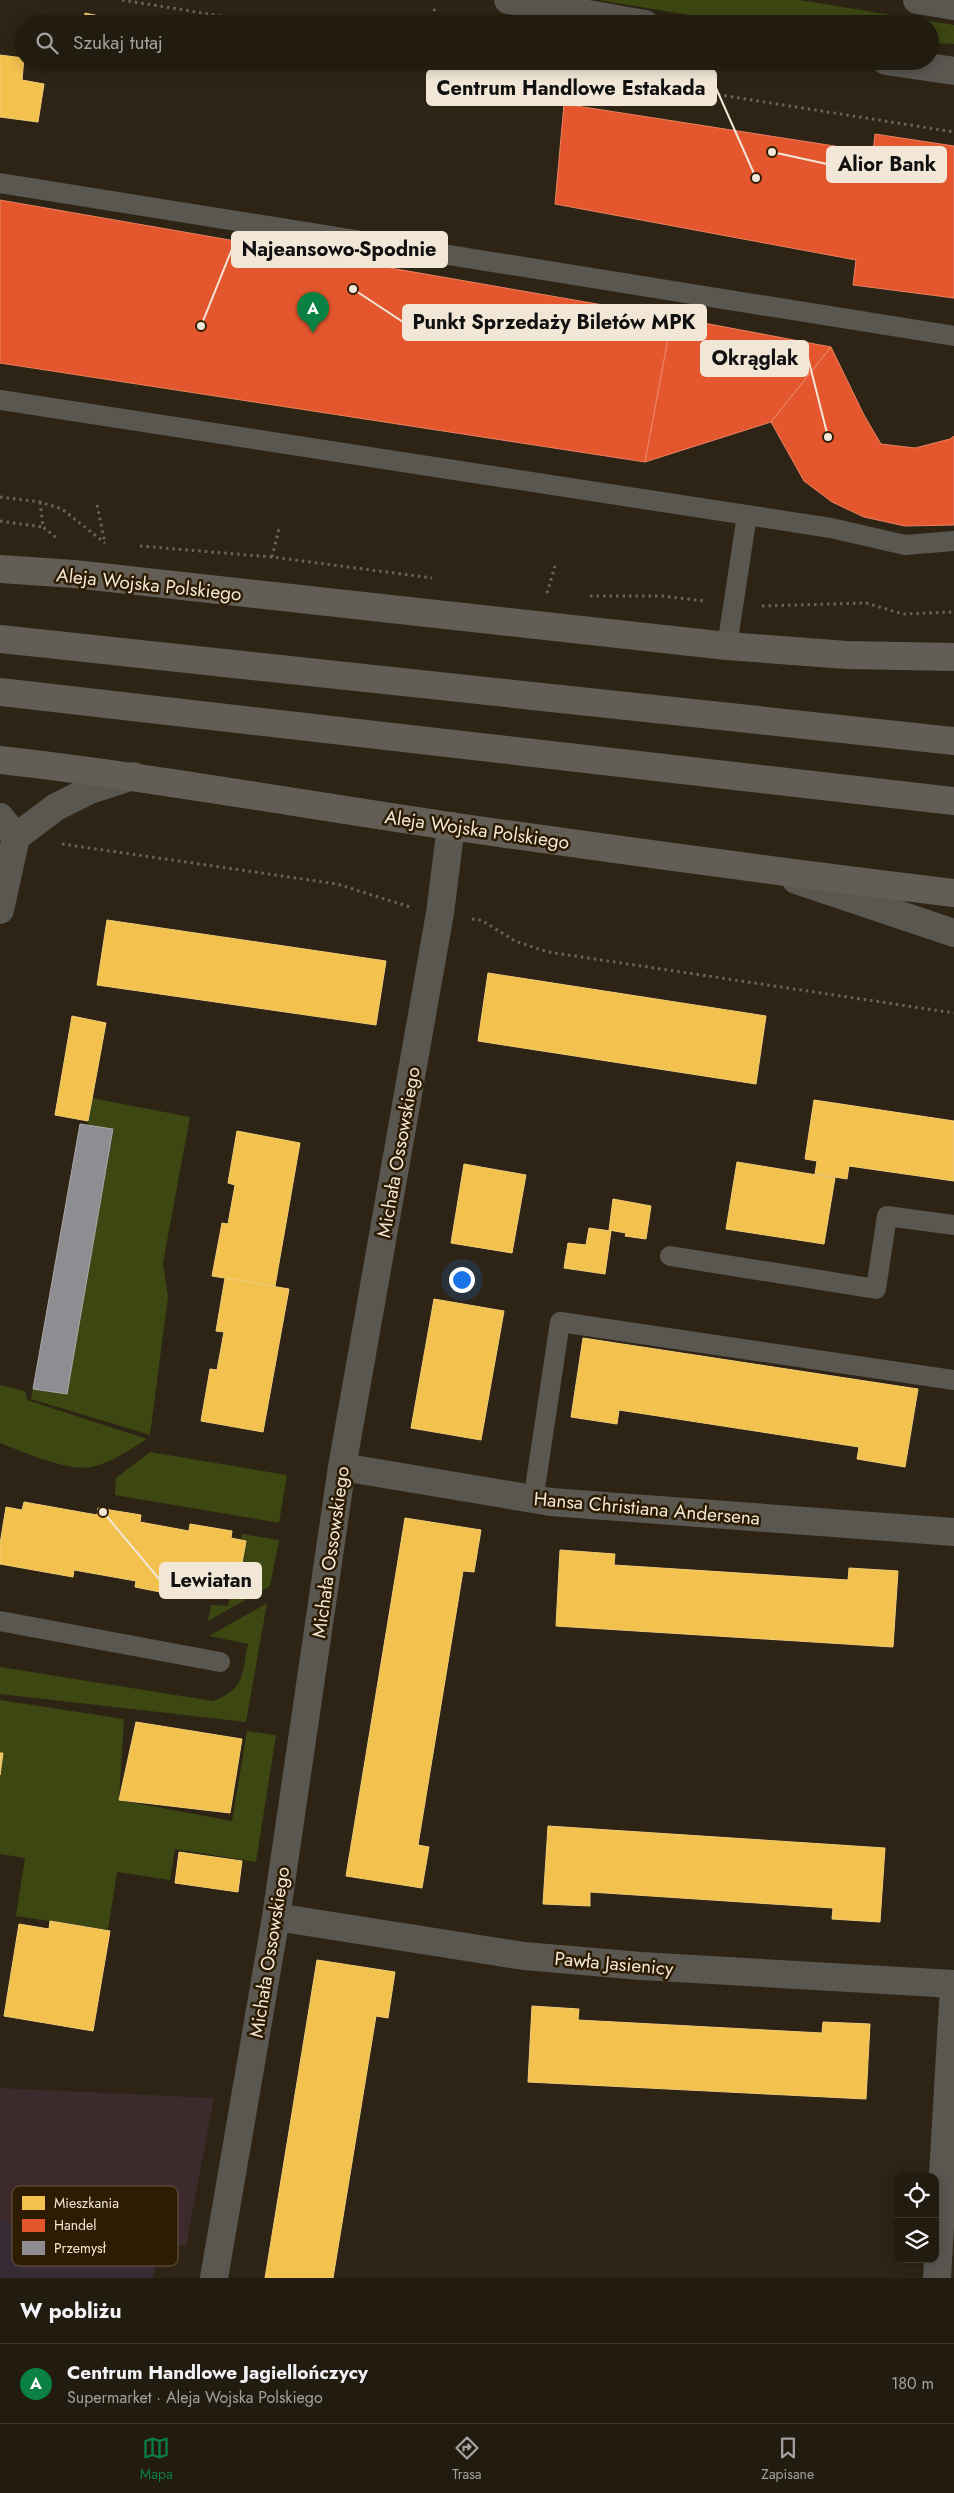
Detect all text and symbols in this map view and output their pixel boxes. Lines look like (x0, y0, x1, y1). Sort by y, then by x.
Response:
search box (15, 15, 939, 70)
icon: search (33, 29, 61, 57)
text: Szukaj tutaj (73, 29, 163, 56)
callout: Centrum Handlowe Estakada (427, 70, 716, 105)
text: Centrum Handlowe Estakada (437, 74, 705, 103)
callout: Alior Bank (827, 147, 946, 182)
text: Alior Bank (837, 150, 937, 179)
callout: Najeansowo-Spodnie (232, 232, 447, 267)
text: Najeansowo-Spodnie (241, 235, 437, 264)
pin: A (297, 292, 329, 333)
callout: Punkt Sprzedaży Biletów MPK (403, 305, 706, 340)
text: Punkt Sprzedaży Biletów MPK (412, 308, 696, 337)
callout: Okrąglak (701, 341, 808, 376)
text: Okrąglak (712, 344, 799, 373)
street label: Aleja Wojska Polskiego (55, 561, 243, 608)
street label: Aleja Wojska Polskiego (383, 803, 571, 856)
street label: Michała Ossowskiego (370, 1065, 427, 1240)
your location (449, 1267, 475, 1293)
street label: Michała Ossowskiego (305, 1465, 356, 1640)
street label: Hansa Christiana Andersena (533, 1485, 761, 1532)
callout: Lewiatan (160, 1563, 261, 1598)
text: Lewiatan (170, 1566, 252, 1595)
street label: Michała Ossowskiego (243, 1865, 296, 2040)
street label: Pawła Jasienicy (553, 1945, 675, 1982)
map controls (894, 2173, 939, 2263)
button: locate (894, 2173, 939, 2218)
legend (12, 2186, 178, 2266)
text: Mieszkania (54, 2193, 119, 2213)
text: Handel (54, 2215, 97, 2235)
button: layers (894, 2218, 939, 2263)
text: Przemysł (54, 2238, 107, 2258)
text: W pobliżu (20, 2296, 121, 2326)
text: Centrum Handlowe Jagiellończycy (67, 2359, 368, 2386)
text: A (30, 2372, 42, 2395)
text: 180 m (891, 2372, 934, 2395)
text: Supermarket · Aleja Wojska Polskiego (67, 2386, 323, 2409)
tab: Mapa (140, 2434, 173, 2484)
tab: Trasa (452, 2434, 482, 2484)
tab: Zapisane (761, 2434, 814, 2484)

